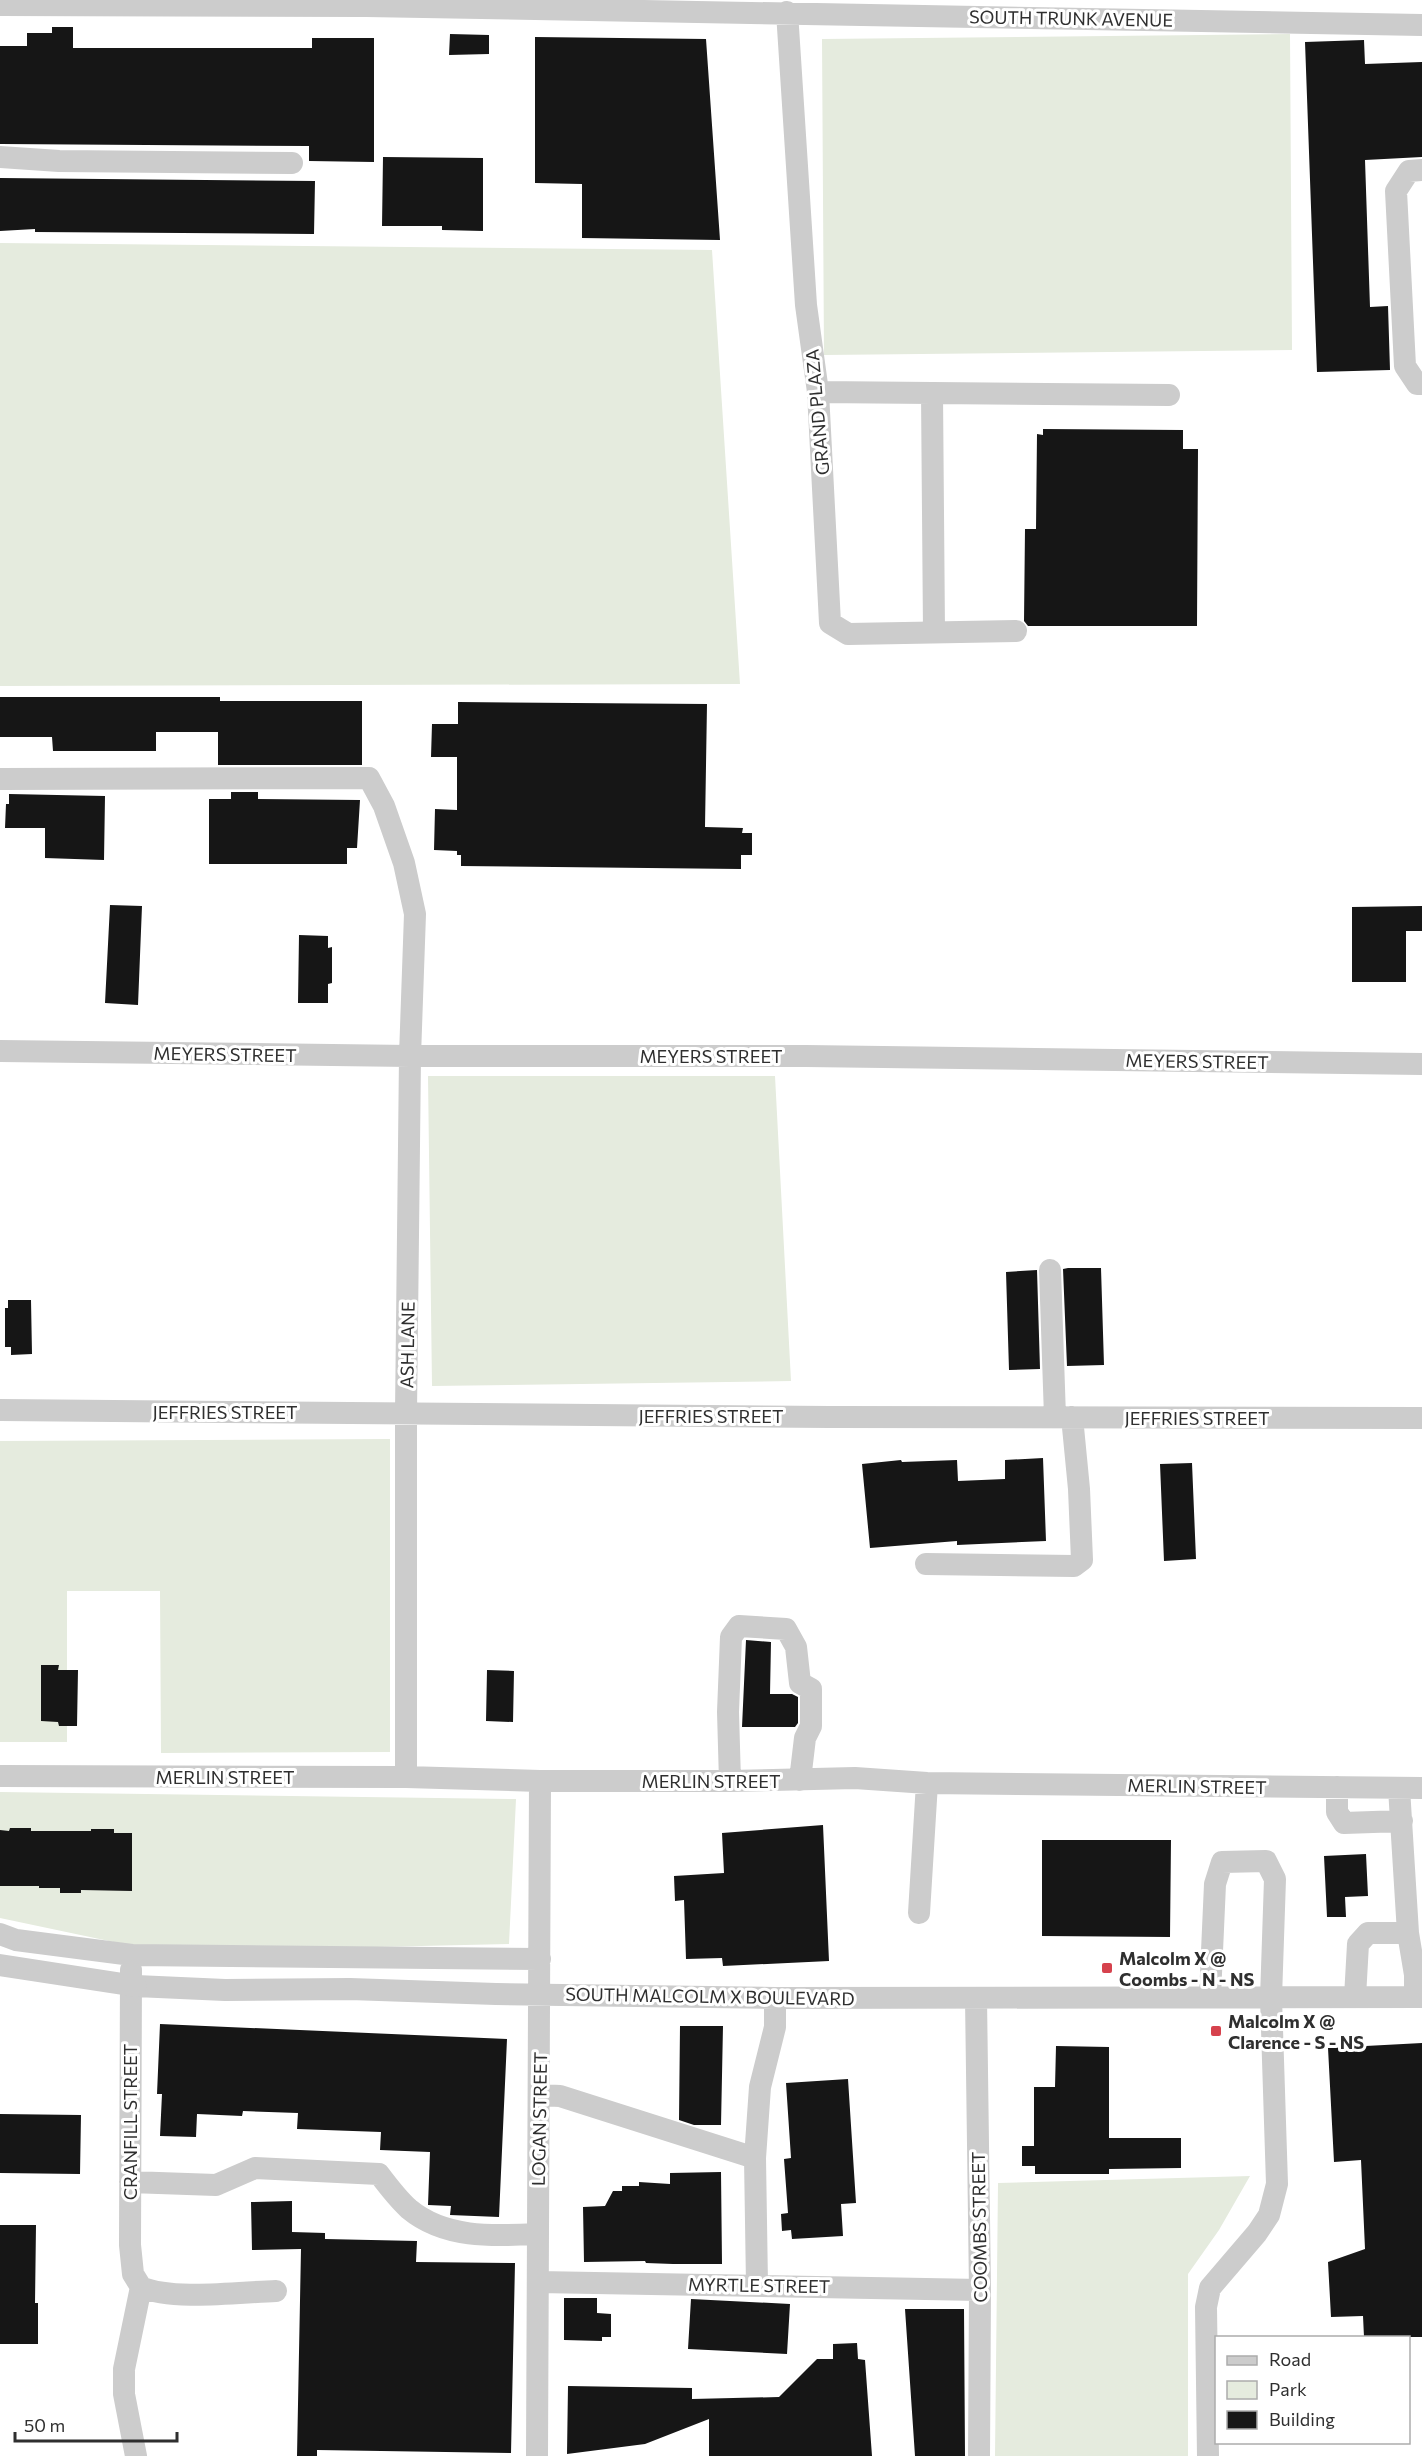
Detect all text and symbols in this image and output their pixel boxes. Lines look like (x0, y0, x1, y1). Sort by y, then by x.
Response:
street label: SOUTH TRUNK AVENUE (969, 5, 1173, 31)
street label: GRAND PLAZA (801, 348, 833, 476)
street label: MEYERS STREET (153, 1042, 297, 1066)
street label: MEYERS STREET (639, 1045, 783, 1067)
street label: MEYERS STREET (1125, 1049, 1269, 1073)
street label: ASH LANE (395, 1301, 419, 1389)
street label: JEFFRIES STREET (152, 1401, 298, 1423)
street label: JEFFRIES STREET (638, 1405, 784, 1427)
street label: JEFFRIES STREET (1124, 1407, 1270, 1429)
street label: MERLIN STREET (155, 1766, 295, 1788)
street label: MERLIN STREET (641, 1770, 781, 1792)
street label: MERLIN STREET (1127, 1774, 1267, 1798)
place label: Malcolm X @ Coombs - N - NS (1119, 1947, 1254, 1990)
marker: Malcolm X @ Coombs - N - NS (1100, 1961, 1114, 1975)
street label: SOUTH MALCOLM X BOULEVARD (565, 1982, 855, 2010)
place label: Malcolm X @ Clarence - S - NS (1228, 2010, 1364, 2053)
marker: Malcolm X @ Clarence - S - NS (1209, 2024, 1223, 2038)
street label: CRANFILL STREET (119, 2044, 141, 2200)
street label: LOGAN STREET (527, 2052, 551, 2186)
street label: COOMBS STREET (967, 2151, 991, 2303)
street label: MYRTLE STREET (688, 2273, 830, 2297)
legend (1215, 2336, 1410, 2444)
text: Road (1269, 2348, 1311, 2370)
text: Park (1269, 2378, 1307, 2400)
scale bar (15, 2405, 177, 2443)
text: Building (1269, 2408, 1335, 2430)
text: 50 m (24, 2414, 65, 2436)

